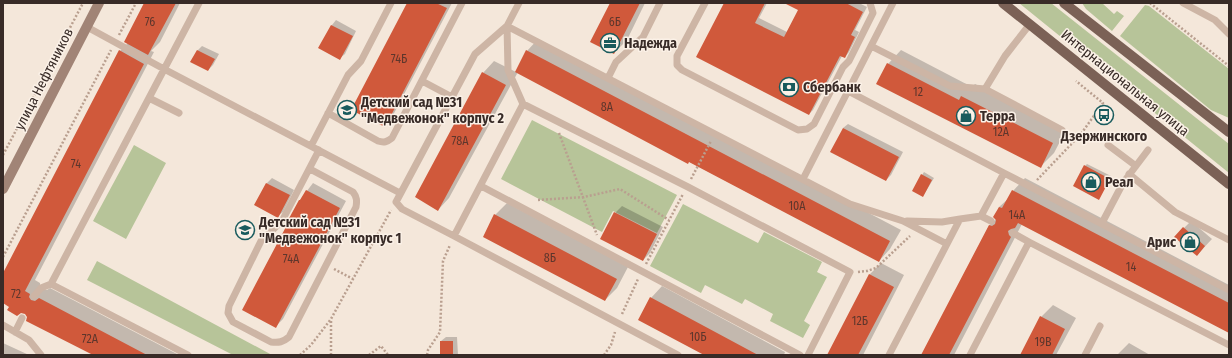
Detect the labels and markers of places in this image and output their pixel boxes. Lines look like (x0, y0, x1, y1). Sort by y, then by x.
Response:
office icon: Надежда (599, 32, 621, 54)
place label: Надежда (624, 35, 677, 52)
bank icon: Сбербанк (778, 76, 800, 98)
place label: Сбербанк (803, 79, 862, 96)
place label: Детский сад №31 "Медвежонок" корпус 2 (360, 94, 504, 127)
school or university icon: Детский сад №31 "Медвежонок" корпус 2 (336, 99, 358, 121)
bus stop icon: Дзержинского (1093, 104, 1115, 126)
shop icon: Терра (955, 105, 977, 127)
place label: Терра (980, 108, 1015, 125)
place label: Дзержинского (1060, 128, 1148, 145)
shop icon: Реал (1080, 171, 1102, 193)
place label: Реал (1105, 174, 1133, 191)
place label: Детский сад №31 "Медвежонок" корпус 1 (258, 214, 401, 247)
school or university icon: Детский сад №31 "Медвежонок" корпус 1 (234, 219, 256, 241)
shop icon: Арис (1179, 231, 1201, 253)
place label: Арис (1146, 234, 1177, 251)

